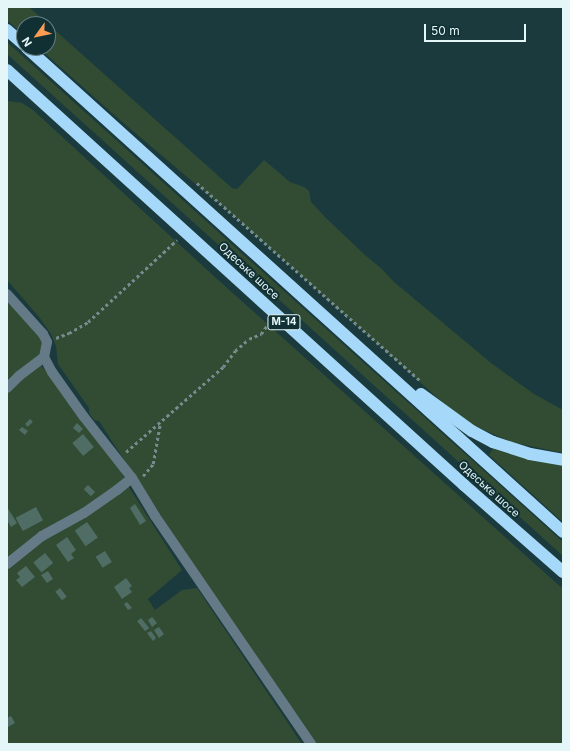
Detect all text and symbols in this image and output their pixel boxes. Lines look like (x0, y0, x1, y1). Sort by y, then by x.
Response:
north arrow (16, 16, 56, 56)
scale bar (426, 16, 528, 42)
text: 50 m (431, 23, 460, 38)
text: N (19, 35, 35, 49)
street label: Одеське шосе (216, 240, 282, 302)
road number: М-14 (267, 314, 301, 330)
street label: Одеське шосе (456, 458, 522, 520)

